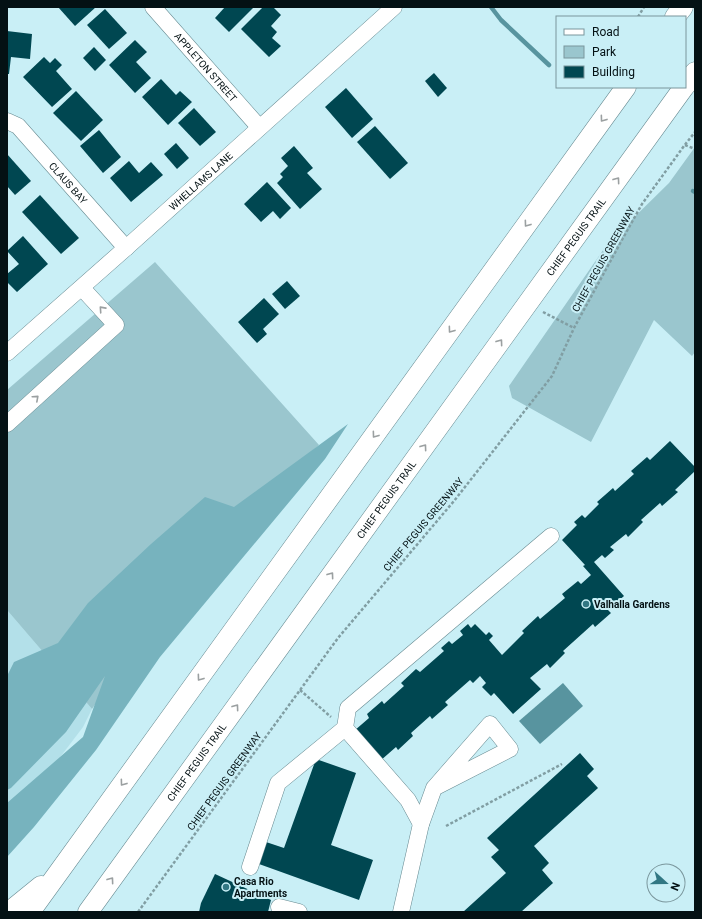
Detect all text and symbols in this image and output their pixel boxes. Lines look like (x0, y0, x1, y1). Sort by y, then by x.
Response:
legend (556, 16, 686, 88)
text: Road (592, 25, 620, 39)
street label: APPLETON STREET (172, 31, 239, 104)
text: Park (592, 45, 617, 59)
text: Building (592, 65, 635, 79)
one-way arrow (601, 114, 608, 121)
street label: WHELLAMS LANE (167, 150, 235, 213)
street label: CLAUS BAY (47, 160, 89, 206)
one-way arrow (612, 177, 619, 184)
street label: CHIEF PEGUIS TRAIL (544, 196, 608, 278)
street label: CHIEF PEGUIS GREENWAY (570, 205, 637, 314)
one-way arrow (525, 220, 532, 227)
one-way arrow (99, 306, 107, 314)
one-way arrow (449, 325, 456, 332)
one-way arrow (495, 340, 502, 347)
one-way arrow (31, 395, 39, 403)
one-way arrow (372, 431, 380, 438)
one-way arrow (419, 445, 426, 452)
street label: CHIEF PEGUIS TRAIL (355, 458, 419, 541)
street label: CHIEF PEGUIS GREENWAY (381, 475, 466, 573)
one-way arrow (326, 572, 334, 579)
marker: Valhalla Gardens (581, 599, 591, 609)
place label: Valhalla Gardens (594, 599, 670, 610)
one-way arrow (198, 673, 205, 680)
one-way arrow (231, 704, 238, 711)
street label: CHIEF PEGUIS TRAIL (165, 721, 229, 803)
street label: CHIEF PEGUIS GREENWAY (185, 730, 264, 833)
one-way arrow (121, 778, 128, 785)
north arrow (646, 863, 686, 903)
place label: Casa Rio Apartments (234, 876, 287, 899)
one-way arrow (106, 878, 113, 885)
text: N (667, 880, 682, 893)
marker: Casa Rio Apartments (221, 882, 231, 892)

